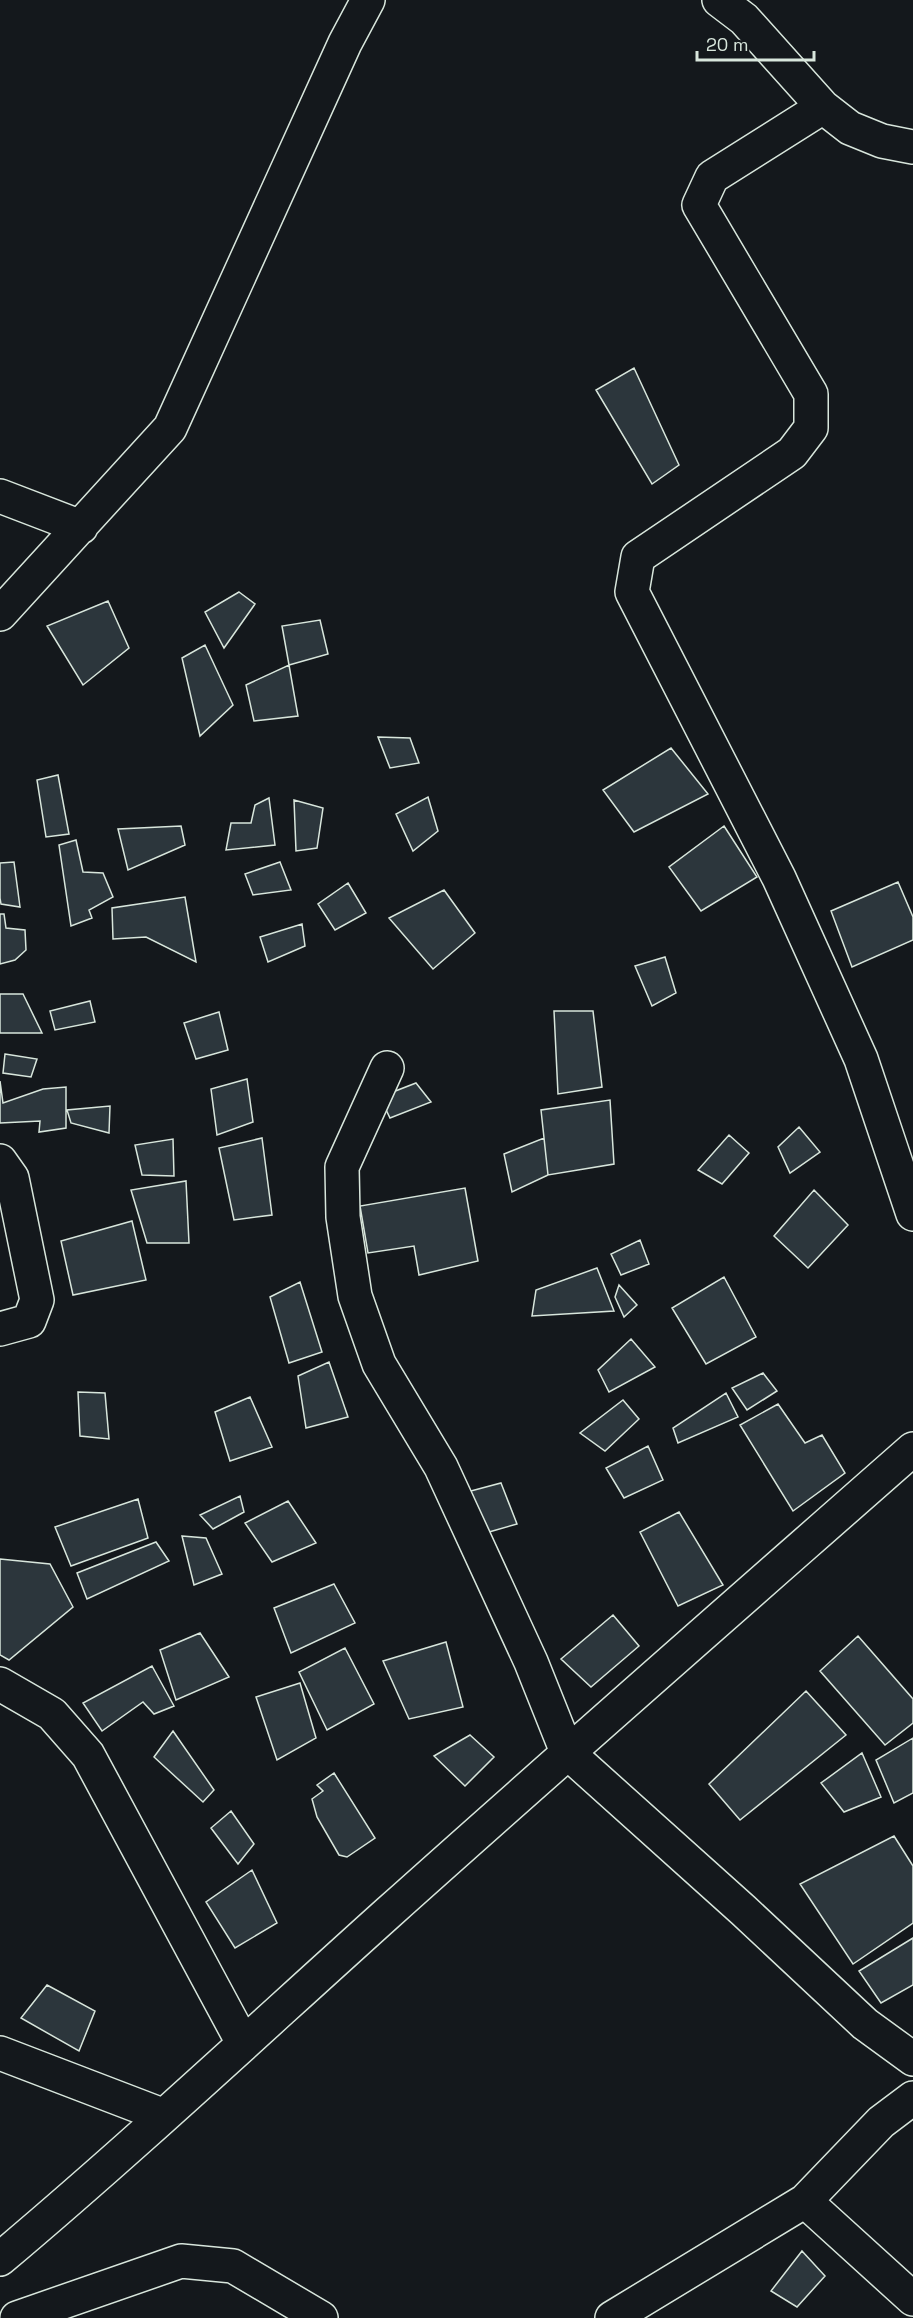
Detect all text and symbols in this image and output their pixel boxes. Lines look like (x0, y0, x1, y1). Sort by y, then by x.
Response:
scale bar (697, 24, 814, 62)
text: 20 m (706, 33, 749, 56)

